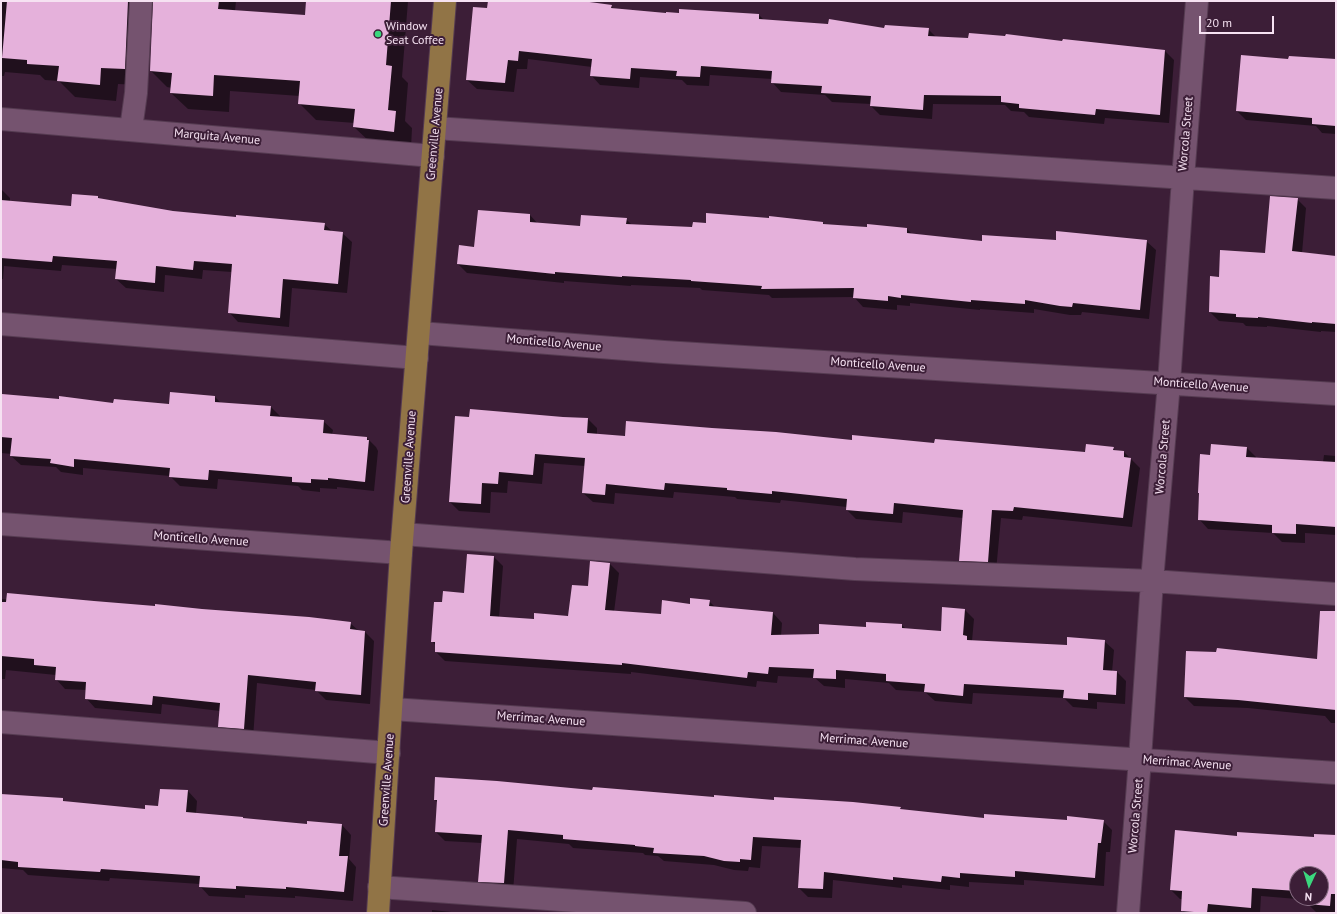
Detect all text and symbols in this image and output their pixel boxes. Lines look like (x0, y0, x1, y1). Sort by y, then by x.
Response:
scale bar (1201, 8, 1276, 34)
text: 20 m (1206, 15, 1232, 30)
place label: Window Seat Coffee (386, 20, 444, 48)
marker: Window Seat Coffee (373, 29, 383, 39)
street label: Greenville Avenue (424, 87, 446, 181)
street label: Worcola Street (1176, 96, 1196, 172)
street label: Marquita Avenue (173, 126, 261, 148)
street label: Monticello Avenue (506, 332, 602, 354)
street label: Monticello Avenue (830, 354, 926, 376)
street label: Monticello Avenue (1153, 374, 1249, 396)
street label: Greenville Avenue (399, 410, 419, 504)
street label: Worcola Street (1153, 419, 1173, 495)
street label: Monticello Avenue (153, 528, 249, 550)
street label: Merrimac Avenue (496, 709, 586, 729)
street label: Merrimac Avenue (819, 731, 909, 751)
street label: Greenville Avenue (377, 733, 397, 827)
street label: Merrimac Avenue (1142, 753, 1232, 773)
street label: Worcola Street (1126, 778, 1146, 854)
north arrow (1289, 866, 1329, 906)
text: N (1304, 890, 1312, 904)

